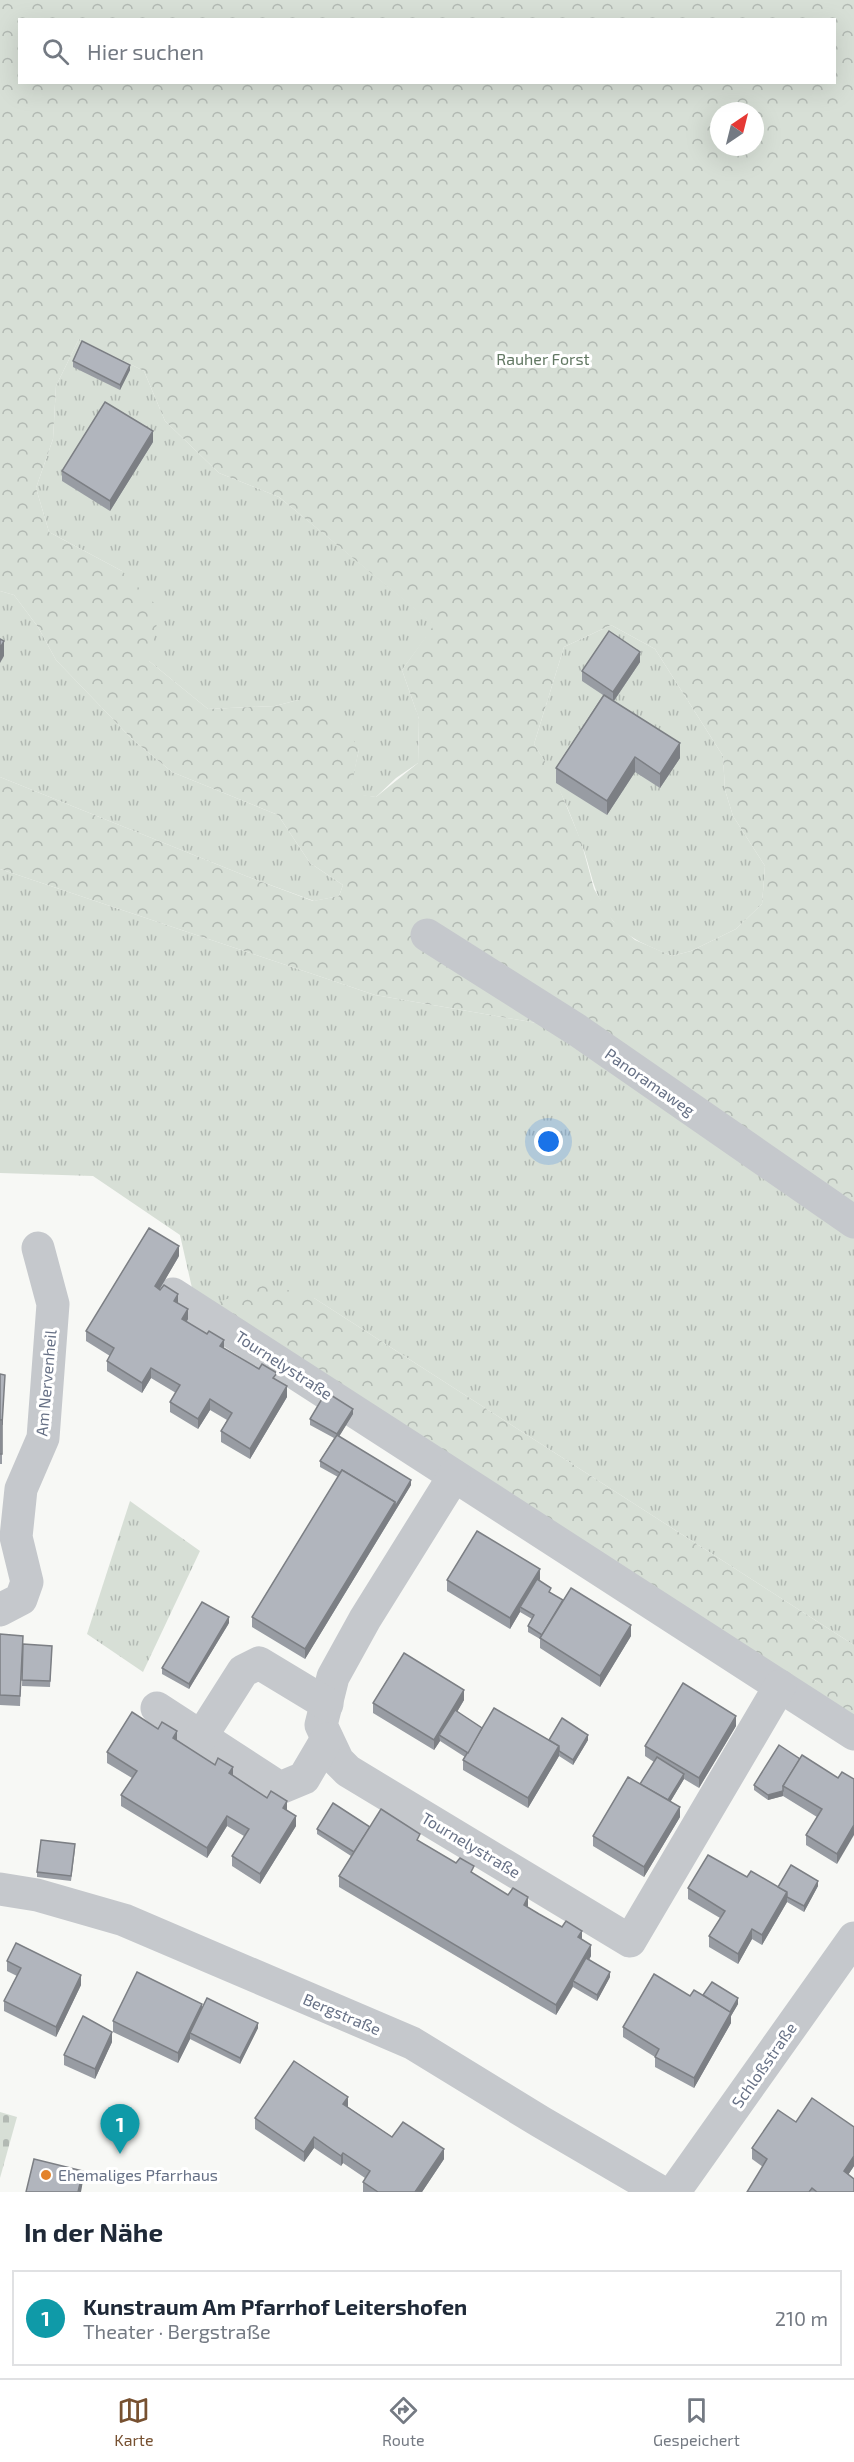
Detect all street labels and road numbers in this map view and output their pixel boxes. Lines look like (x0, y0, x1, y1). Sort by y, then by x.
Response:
street label: Panoramaweg (602, 1044, 699, 1120)
street label: Tournelystraße (232, 1326, 336, 1403)
street label: Am Nervenheil (31, 1329, 60, 1437)
street label: Tournelystraße (418, 1808, 524, 1881)
street label: Bergstraße (300, 1989, 384, 2038)
street label: Schloßstraße (727, 2018, 800, 2111)

